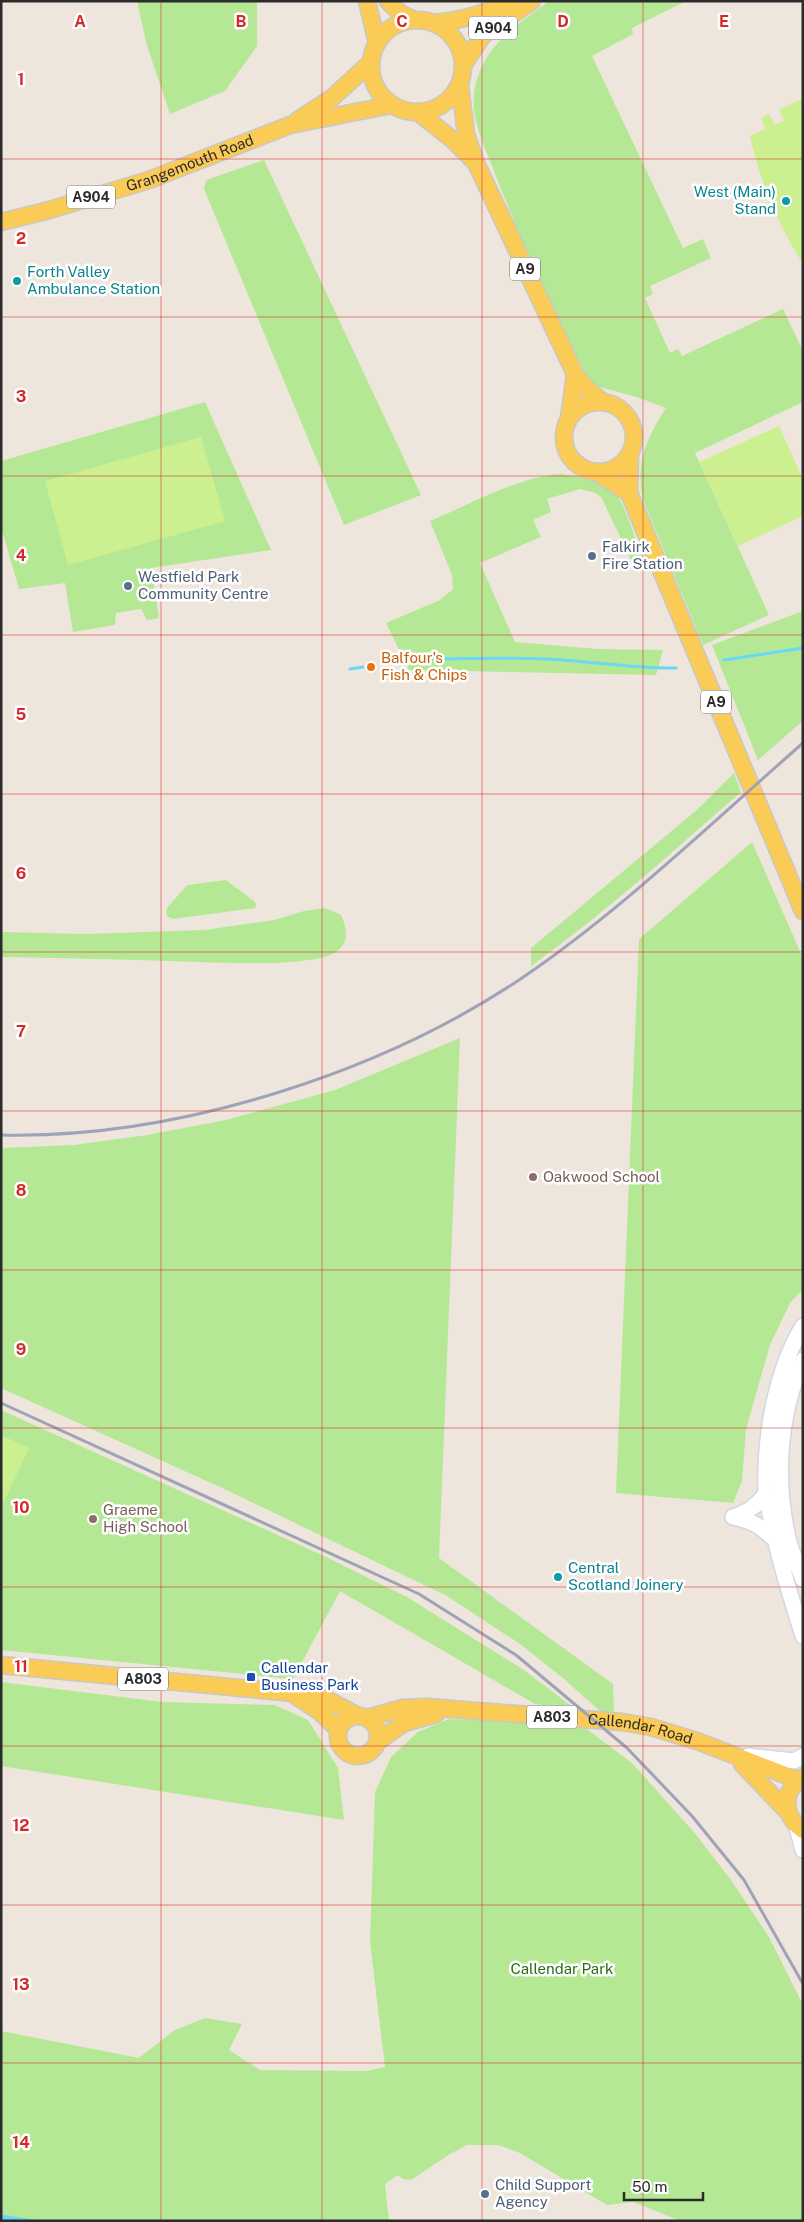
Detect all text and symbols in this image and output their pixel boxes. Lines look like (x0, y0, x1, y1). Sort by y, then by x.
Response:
text: A (74, 12, 86, 31)
text: B (236, 12, 247, 31)
text: C (396, 12, 408, 31)
text: D (557, 12, 569, 31)
text: E (719, 12, 729, 31)
road number: A904 (469, 16, 517, 40)
text: 1 (18, 70, 24, 89)
street label: Grangemouth Road (124, 131, 256, 194)
place label: West (Main) Stand (694, 183, 776, 217)
road number: A904 (67, 186, 115, 208)
marker: West (Main) Stand (780, 195, 792, 207)
text: 2 (16, 229, 26, 248)
road number: A9 (510, 258, 540, 280)
place label: Forth Valley Ambulance Station (27, 263, 160, 297)
marker: Forth Valley Ambulance Station (11, 275, 23, 287)
text: 3 (16, 387, 26, 406)
place label: Falkirk Fire Station (602, 538, 683, 572)
text: 4 (16, 546, 27, 565)
marker: Falkirk Fire Station (586, 550, 598, 562)
place label: Westfield Park Community Centre (138, 568, 269, 602)
marker: Westfield Park Community Centre (122, 580, 134, 592)
place label: Balfour's Fish & Chips (381, 649, 467, 683)
marker: Balfour's Fish & Chips (365, 661, 377, 673)
road number: A9 (701, 690, 731, 714)
text: 5 (16, 705, 27, 724)
text: 6 (16, 864, 26, 883)
text: 7 (16, 1022, 26, 1041)
place label: Oakwood School (543, 1168, 660, 1185)
marker: Oakwood School (527, 1171, 539, 1183)
text: 8 (16, 1181, 27, 1200)
text: 9 (16, 1340, 26, 1359)
text: 10 (12, 1498, 30, 1517)
place label: Graeme High School (103, 1501, 188, 1535)
marker: Graeme High School (87, 1513, 99, 1525)
place label: Central Scotland Joinery (568, 1559, 684, 1593)
marker: Central Scotland Joinery (552, 1571, 564, 1583)
text: 11 (14, 1657, 28, 1676)
place label: Callendar Business Park (261, 1659, 359, 1693)
road number: A803 (118, 1668, 168, 1690)
marker: Callendar Business Park (245, 1671, 257, 1683)
road number: A803 (527, 1705, 577, 1728)
street label: Callendar Road (587, 1710, 695, 1747)
text: 12 (12, 1816, 30, 1835)
park label: Callendar Park (511, 1960, 613, 1977)
text: 13 (12, 1975, 30, 1994)
text: 14 (12, 2133, 30, 2152)
scale bar (624, 2170, 703, 2202)
place label: Child Support Agency (495, 2176, 591, 2210)
text: 50 m (632, 2178, 667, 2195)
marker: Child Support Agency (479, 2188, 491, 2200)

